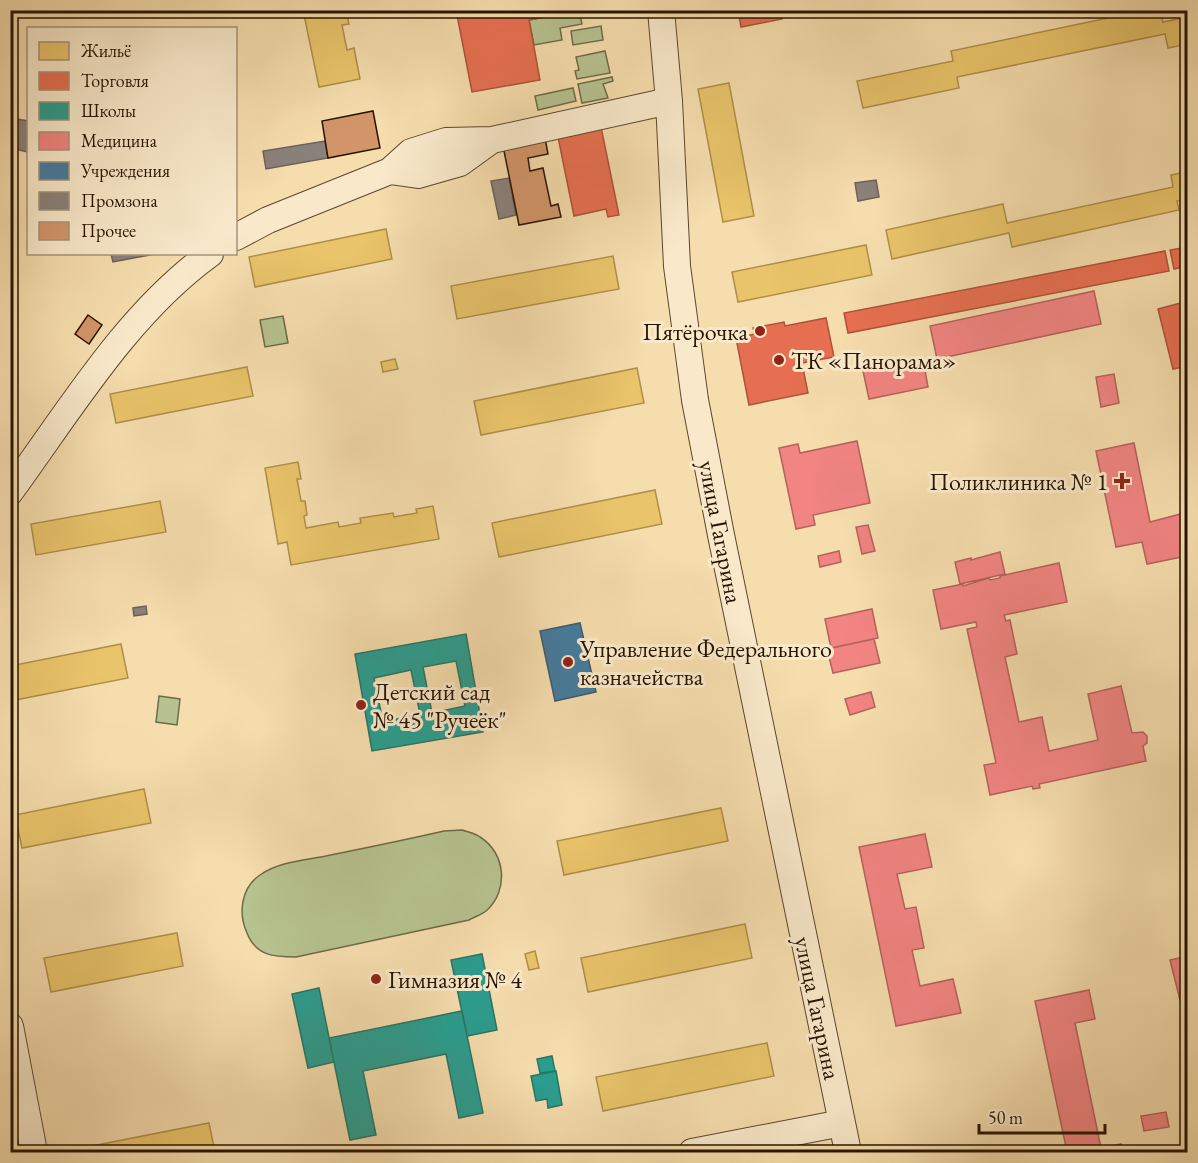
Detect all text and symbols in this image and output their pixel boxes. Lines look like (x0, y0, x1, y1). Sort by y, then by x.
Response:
legend (27, 27, 237, 255)
text: Жильё (80, 39, 131, 62)
text: Торговля (81, 69, 149, 92)
text: Школы (81, 99, 136, 122)
text: Медицина (81, 129, 158, 152)
text: Учреждения (80, 159, 170, 182)
text: Промзона (81, 189, 158, 212)
text: Прочее (81, 219, 136, 242)
place label: Пятёрочка (642, 316, 748, 347)
marker: Пятёрочка (753, 324, 767, 338)
place label: ТК «Панорама» (791, 345, 956, 376)
marker: ТК «Панорама» (772, 353, 786, 367)
street label: улица Гагарина (692, 458, 750, 607)
place label: Поликлиника № 1 (929, 466, 1108, 497)
marker: Поликлиника № 1 (1113, 472, 1131, 490)
place label: Управление Федерального казначейства (579, 633, 832, 692)
marker: Управление Федерального казначейства (561, 655, 575, 669)
place label: Детский сад № 45 "Ручеёк" (373, 676, 507, 735)
marker: Детский сад № 45 "Ручеёк" (354, 698, 368, 712)
street label: улица Гагарина (788, 934, 848, 1083)
place label: Гимназия № 4 (388, 964, 522, 995)
marker: Гимназия № 4 (369, 972, 383, 986)
scale bar (979, 1097, 1105, 1135)
text: 50 m (988, 1106, 1023, 1129)

